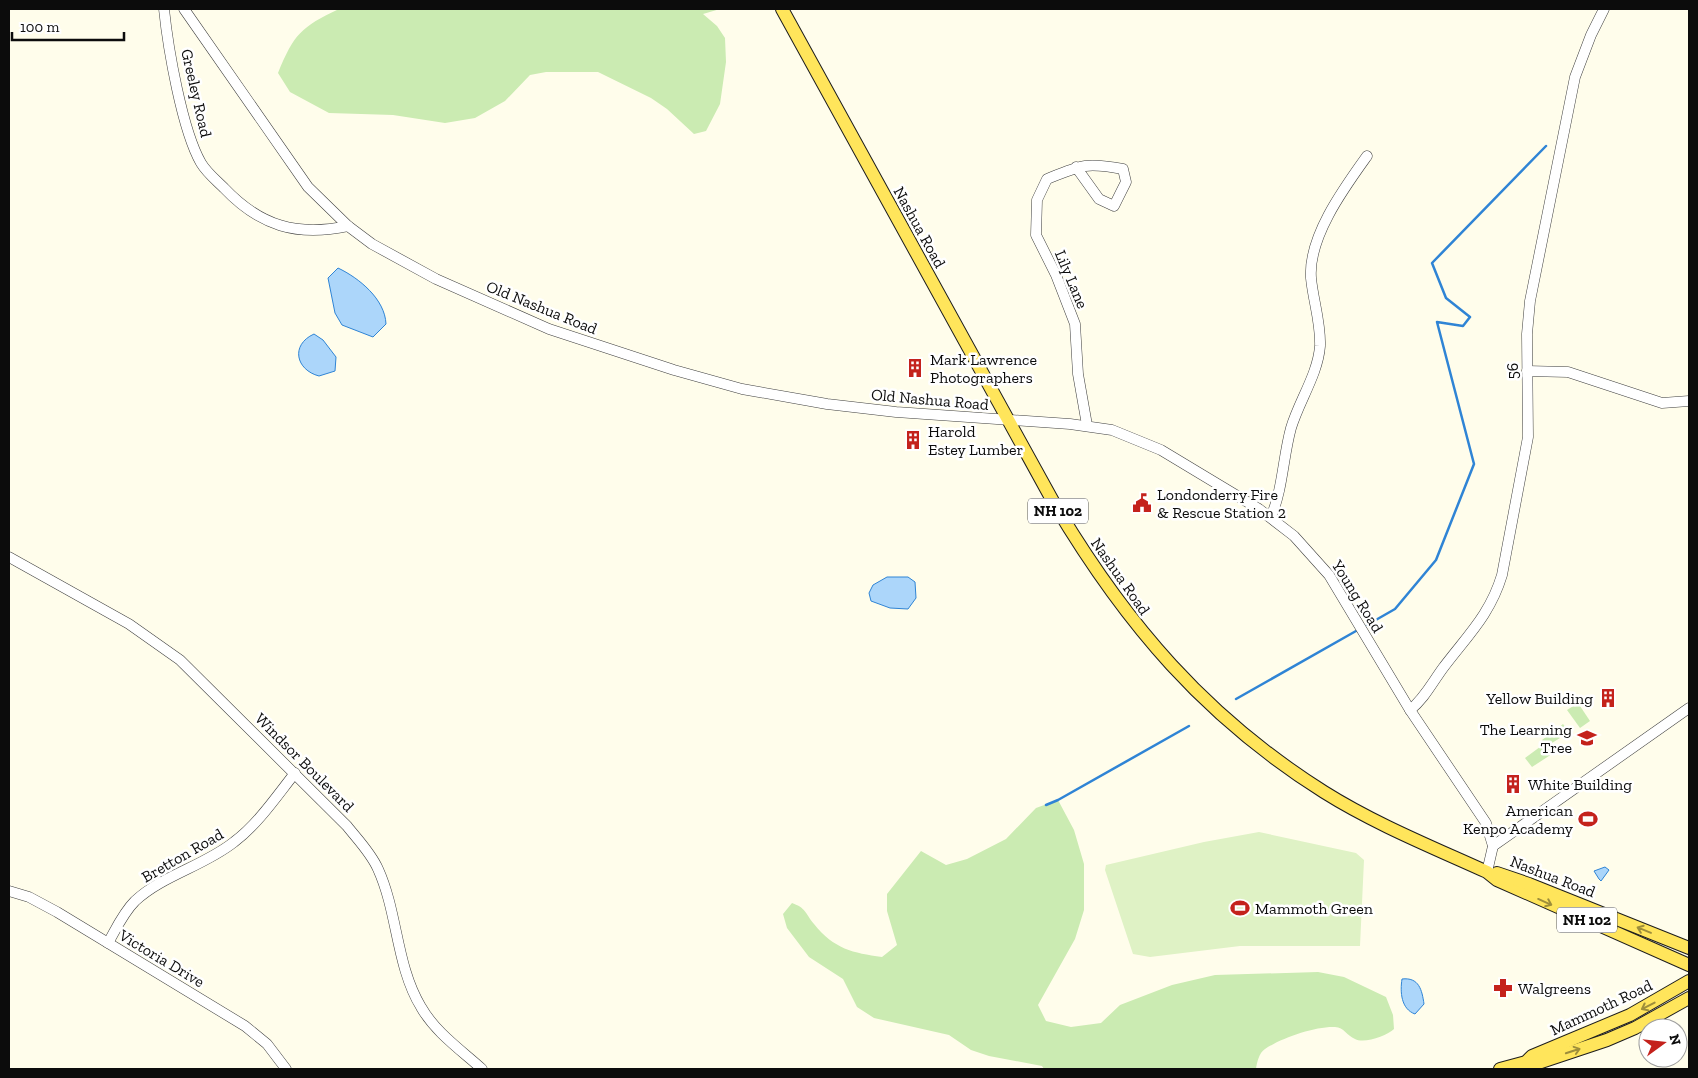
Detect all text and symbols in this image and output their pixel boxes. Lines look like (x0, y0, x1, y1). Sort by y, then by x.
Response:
scale bar (12, 10, 125, 42)
text: 100 m (20, 18, 59, 36)
street label: Greeley Road (177, 47, 216, 139)
street label: Nashua Road (889, 183, 950, 271)
street label: Lily Lane (1051, 247, 1092, 311)
street label: Old Nashua Road (484, 277, 600, 338)
place label: Mark Lawrence Photographers (930, 350, 1037, 387)
building icon: Mark Lawrence Photographers (904, 357, 926, 379)
street label: 56 (1503, 363, 1522, 379)
street label: Old Nashua Road (870, 385, 990, 414)
place label: Harold Estey Lumber (928, 422, 1023, 459)
building icon: Harold Estey Lumber (902, 429, 924, 451)
place label: Londonderry Fire & Rescue Station 2 (1157, 485, 1286, 522)
public building icon: Londonderry Fire & Rescue Station 2 (1131, 492, 1153, 514)
road number: NH 102 (1028, 498, 1088, 524)
street label: Nashua Road (1087, 534, 1154, 619)
street label: Young Road (1327, 556, 1387, 636)
building icon: Yellow Building (1597, 687, 1619, 709)
place label: Yellow Building (1485, 689, 1593, 708)
street label: Windsor Boulevard (251, 709, 358, 816)
place label: The Learning Tree (1480, 720, 1572, 757)
school or university icon: The Learning Tree (1576, 727, 1598, 749)
building icon: White Building (1502, 773, 1524, 795)
place label: White Building (1528, 775, 1632, 794)
place label: American Kenpo Academy (1463, 801, 1574, 838)
sports icon: American Kenpo Academy (1577, 808, 1599, 830)
street label: Bretton Road (138, 824, 227, 886)
street label: Nashua Road (1507, 851, 1598, 902)
sports icon: Mammoth Green (1229, 897, 1251, 919)
one-way arrow (1537, 898, 1552, 907)
place label: Mammoth Green (1255, 899, 1374, 918)
road number: NH 102 (1557, 908, 1617, 932)
street label: Victoria Drive (115, 925, 208, 991)
one-way arrow (1637, 925, 1652, 934)
street label: Mammoth Road (1547, 975, 1655, 1039)
pharmacy icon: Walgreens (1492, 977, 1514, 999)
place label: Walgreens (1518, 979, 1591, 998)
one-way arrow (1640, 1001, 1655, 1011)
north arrow (1638, 1018, 1688, 1068)
text: N (1665, 1032, 1685, 1047)
one-way arrow (1565, 1046, 1580, 1055)

